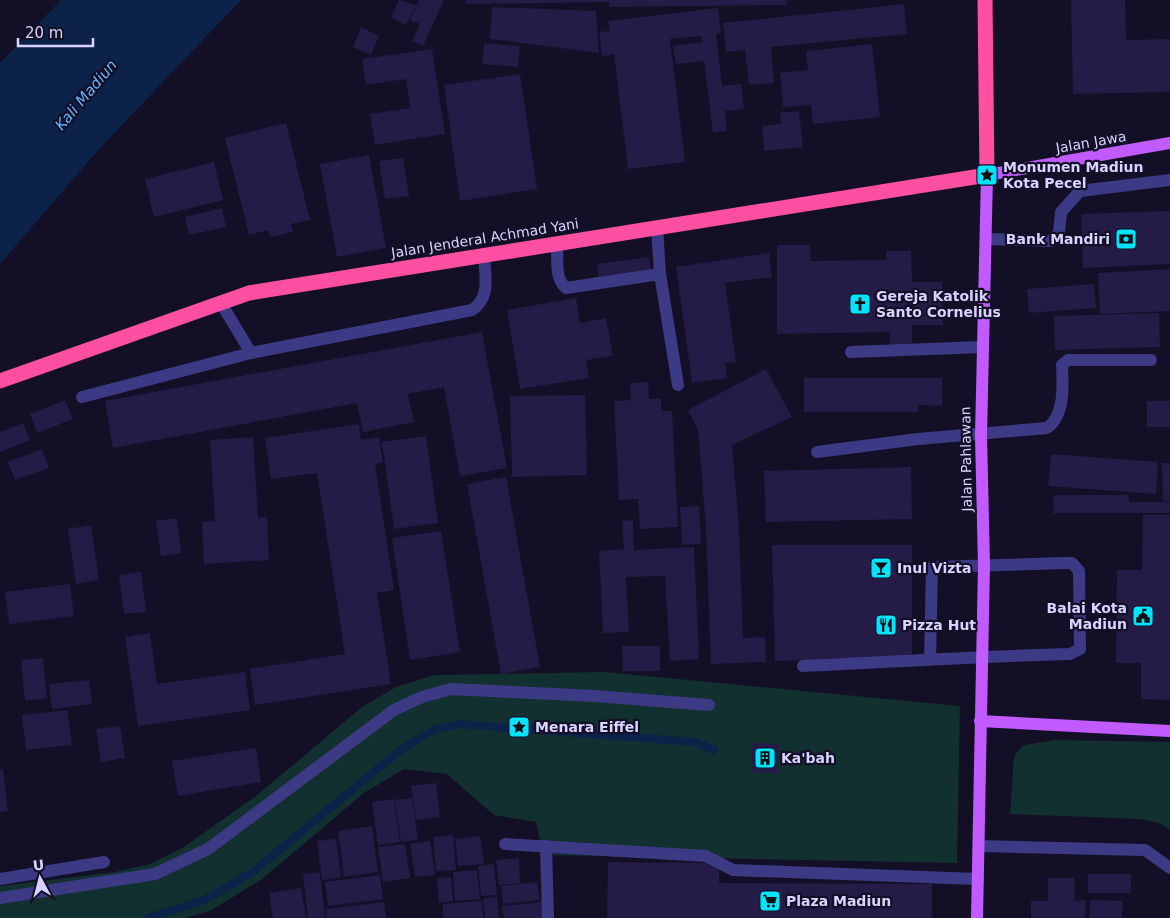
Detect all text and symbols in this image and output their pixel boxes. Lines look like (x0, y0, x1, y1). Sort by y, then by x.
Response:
scale bar (18, 15, 92, 47)
text: 20 m (25, 24, 63, 42)
water label: Kali Madiun (51, 56, 121, 134)
street label: Jalan Jawa (1054, 128, 1127, 156)
place label: Monumen Madiun Kota Pecel (1003, 159, 1144, 191)
place icon: Monumen Madiun Kota Pecel (975, 163, 999, 187)
street label: Jalan Jenderal Achmad Yani (389, 215, 580, 261)
bank icon: Bank Mandiri (1114, 227, 1138, 251)
place label: Bank Mandiri (1006, 231, 1110, 247)
place label: Gereja Katolik Santo Cornelius (876, 288, 1001, 320)
church icon: Gereja Katolik Santo Cornelius (848, 292, 872, 316)
street label: Jalan Pahlawan (957, 406, 975, 513)
bar icon: Inul Vizta (869, 556, 893, 580)
place label: Inul Vizta (897, 560, 972, 576)
place label: Balai Kota Madiun (1047, 600, 1127, 632)
public building icon: Balai Kota Madiun (1131, 604, 1155, 628)
restaurant icon: Pizza Hut (874, 613, 898, 637)
place label: Pizza Hut (902, 617, 976, 633)
place icon: Menara Eiffel (507, 715, 531, 739)
place label: Menara Eiffel (535, 719, 639, 735)
building icon: Ka'bah (753, 746, 777, 770)
place label: Ka'bah (781, 750, 835, 766)
north arrow (15, 853, 65, 903)
text: U (32, 856, 45, 874)
supermarket icon: Plaza Madiun (758, 889, 782, 913)
place label: Plaza Madiun (786, 893, 891, 909)

